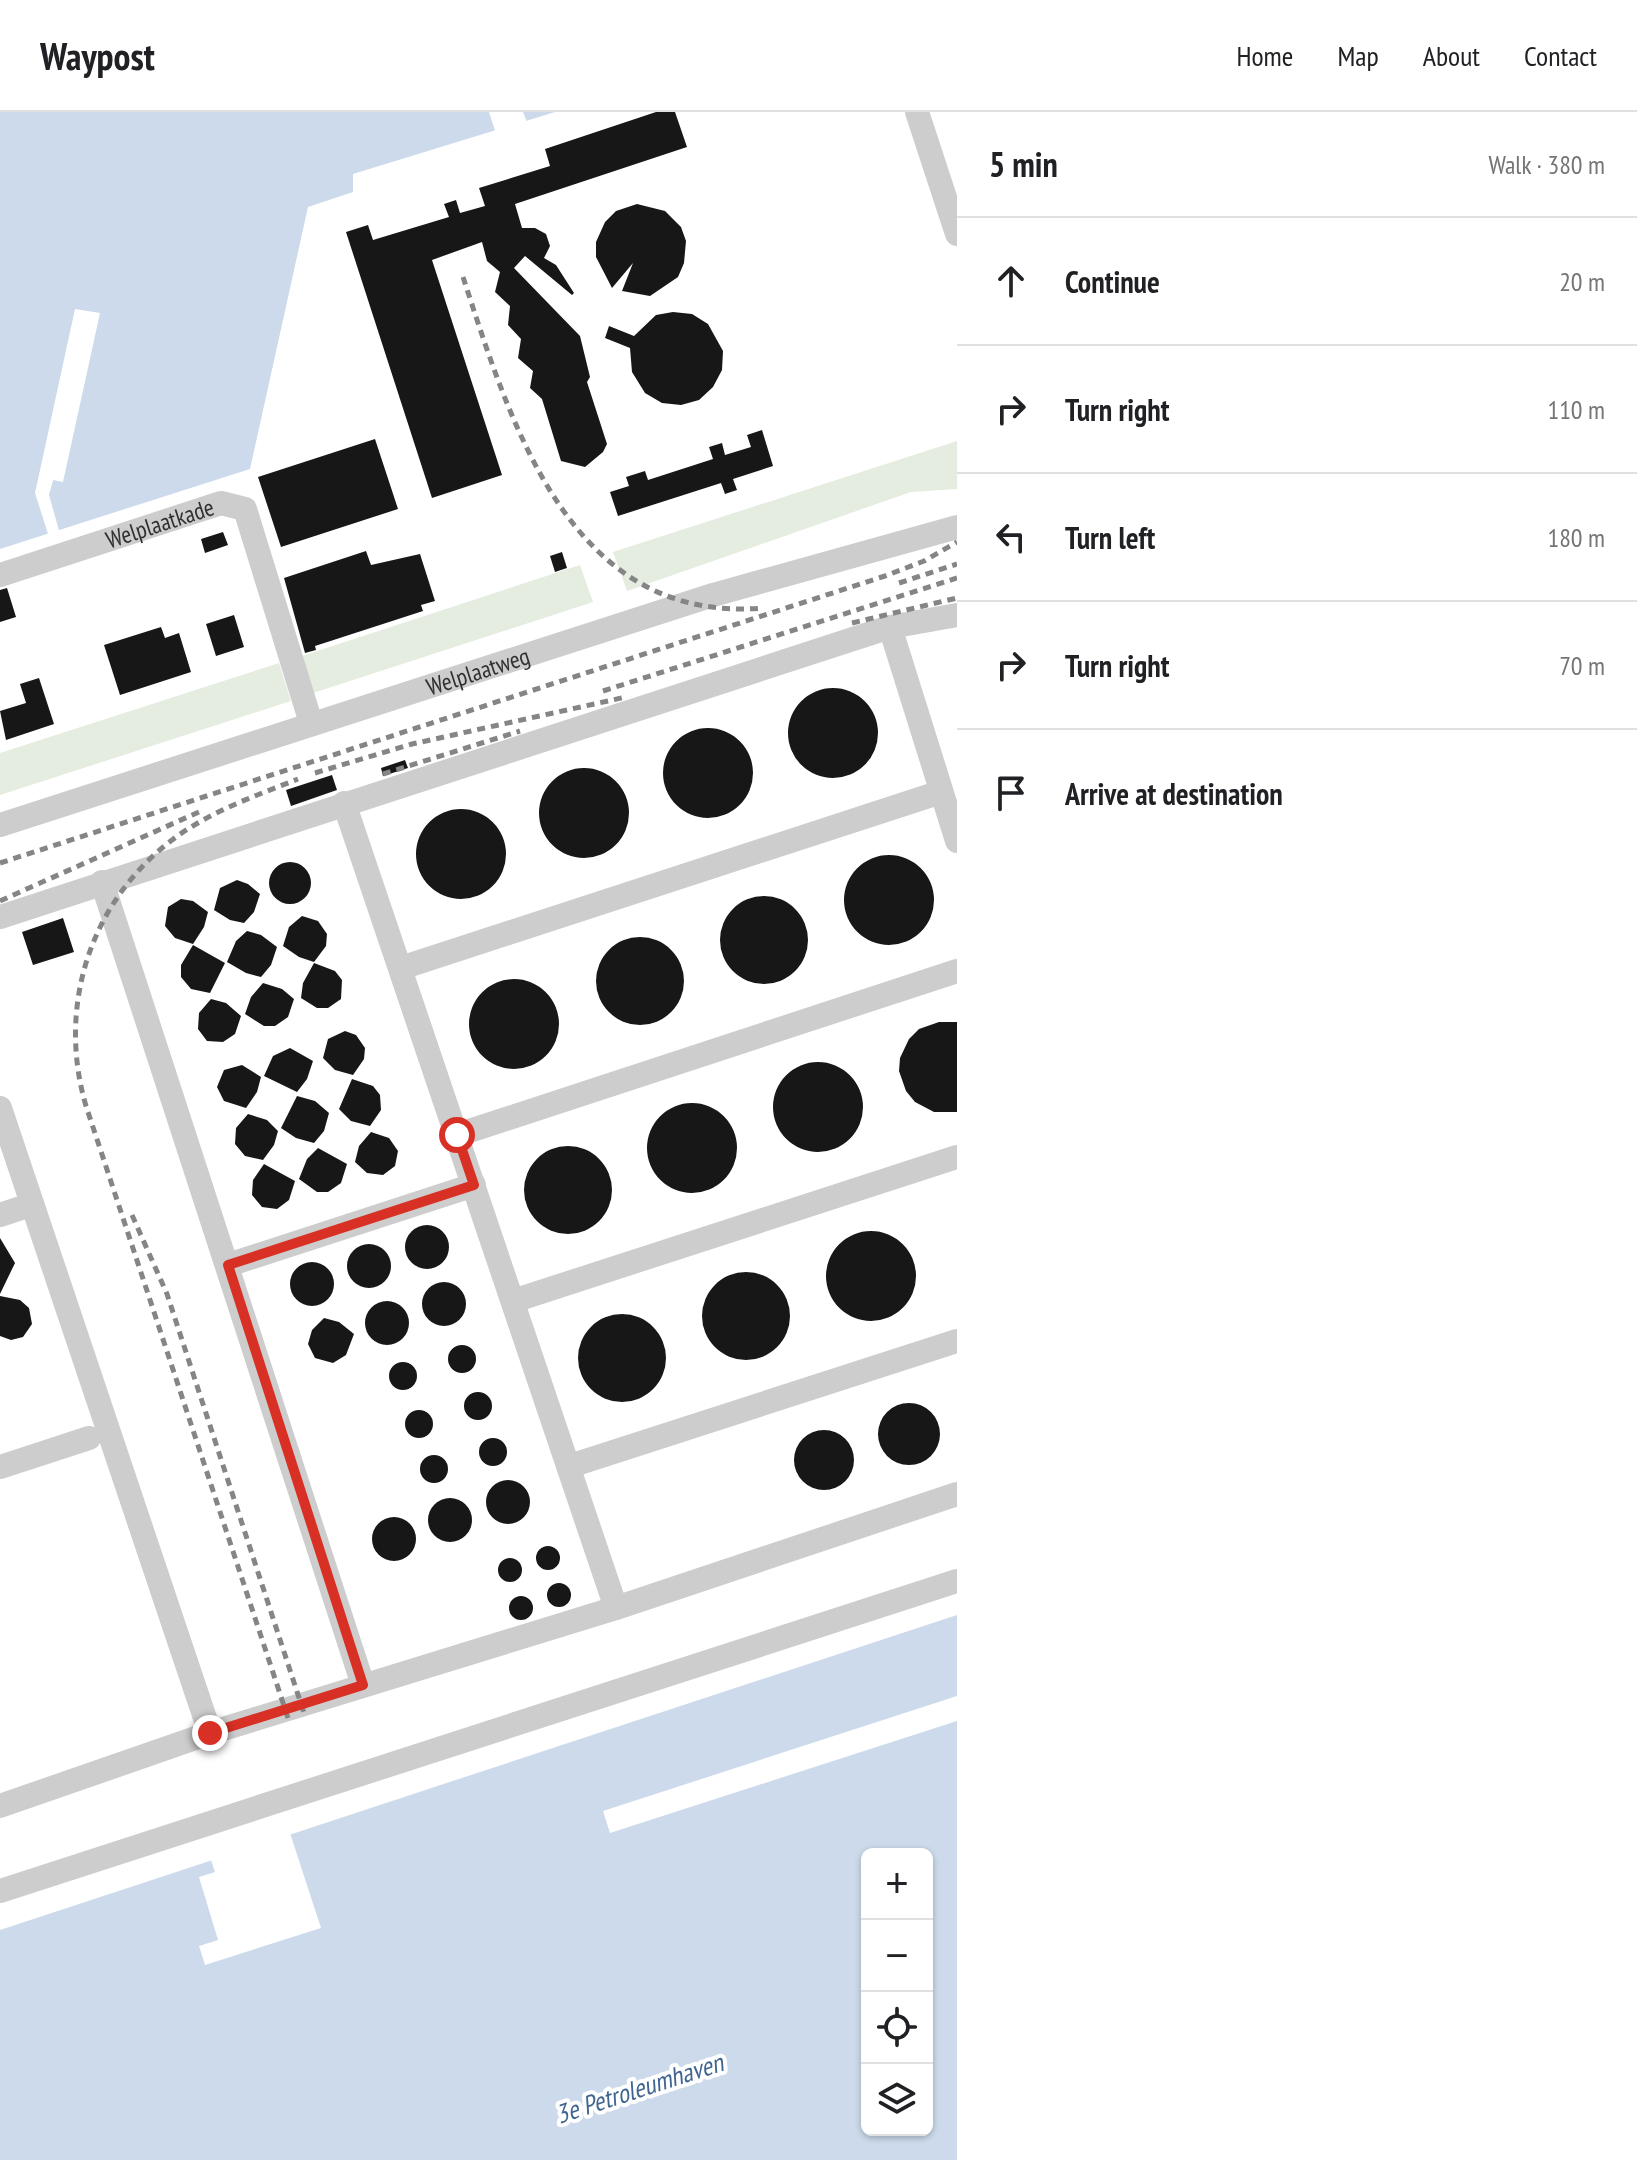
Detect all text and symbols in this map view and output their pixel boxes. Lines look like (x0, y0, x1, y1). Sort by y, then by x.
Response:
text: Waypost (40, 31, 155, 80)
text: Home (1237, 37, 1293, 74)
text: Map (1337, 37, 1379, 74)
text: About (1423, 37, 1480, 74)
text: Contact (1524, 37, 1597, 74)
text: 5 min (989, 142, 1058, 186)
text: Walk · 380 m (1488, 148, 1605, 181)
icon: ahead (989, 259, 1033, 303)
text: Continue (1065, 262, 1160, 301)
text: 20 m (1559, 265, 1605, 298)
icon: right (989, 387, 1033, 431)
text: Turn right (1065, 390, 1169, 429)
text: 110 m (1547, 393, 1605, 426)
street label: Welplaatkade (102, 491, 218, 555)
icon: left (989, 515, 1033, 559)
text: Turn left (1065, 518, 1155, 557)
text: 180 m (1547, 521, 1605, 554)
street label: Welplaatweg (422, 640, 533, 702)
icon: right (989, 643, 1033, 687)
text: Turn right (1065, 646, 1169, 685)
text: 70 m (1559, 649, 1605, 682)
icon: arrive (989, 771, 1033, 815)
text: Arrive at destination (1065, 774, 1283, 813)
route start (439, 1117, 475, 1153)
route end (192, 1715, 228, 1751)
map controls (861, 1848, 933, 2136)
button: + (861, 1848, 933, 1920)
button: − (861, 1920, 933, 1992)
button: locate (861, 1992, 933, 2064)
water label: 3e Petroleumhaven (551, 2045, 728, 2131)
button: layers (861, 2064, 933, 2136)

